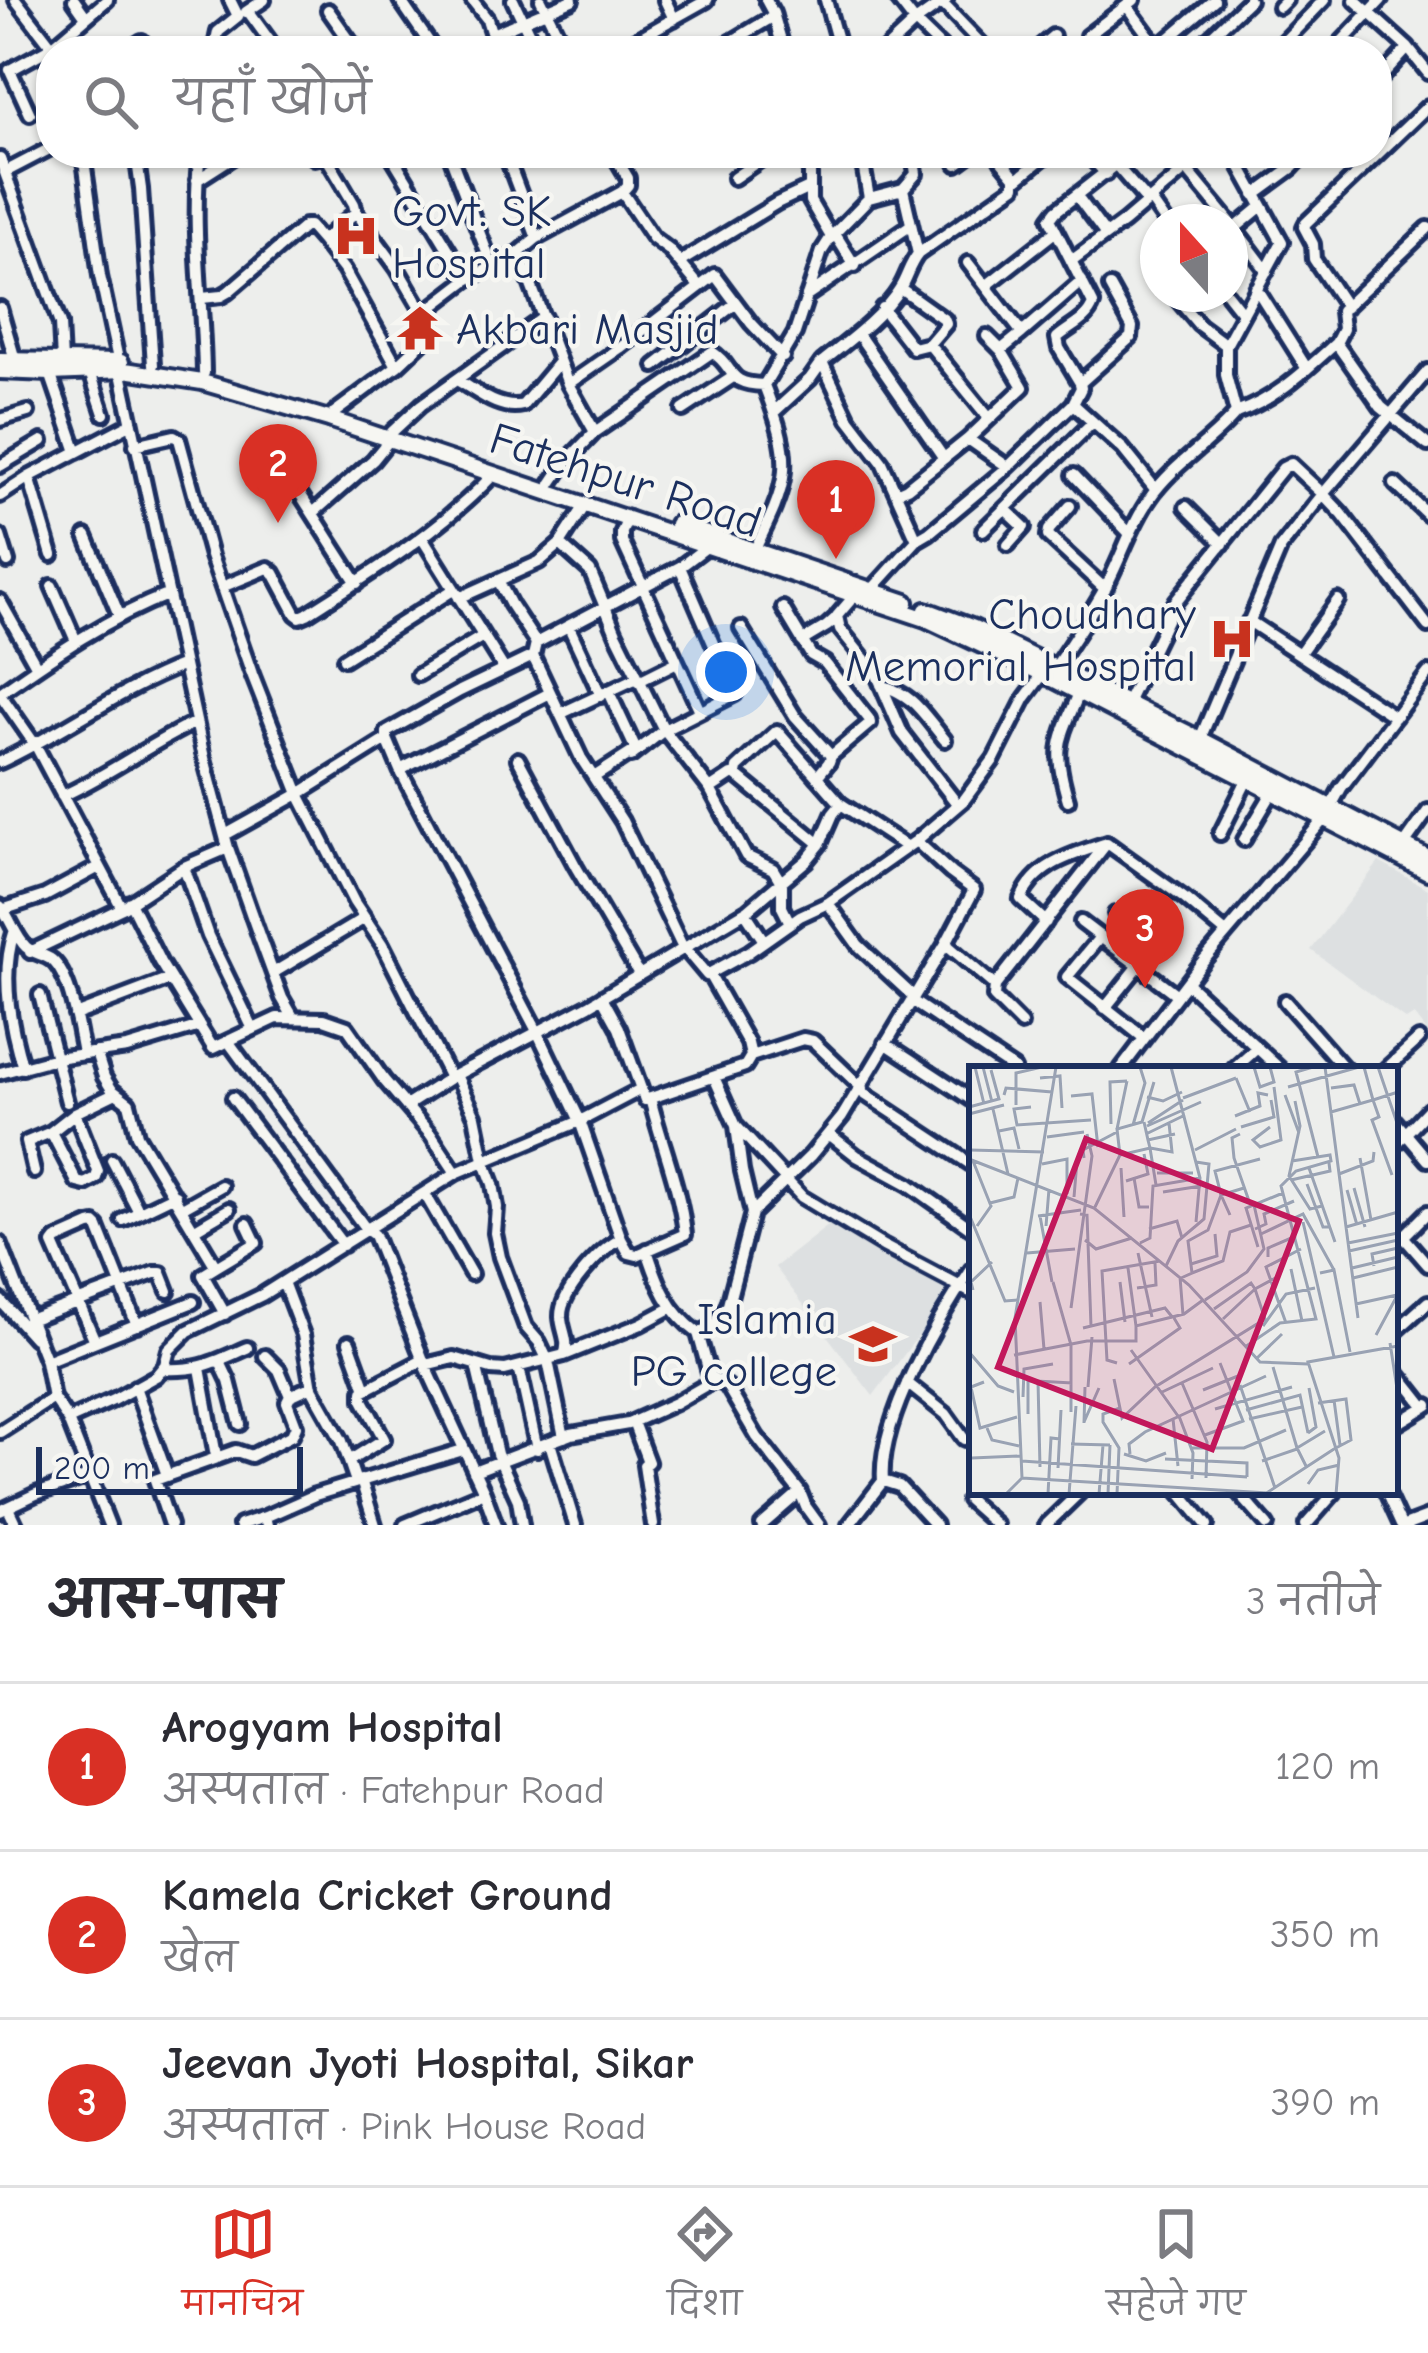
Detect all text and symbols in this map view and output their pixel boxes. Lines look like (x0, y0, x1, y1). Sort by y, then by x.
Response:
search box (36, 36, 1392, 168)
icon: search (78, 69, 144, 135)
text: यहाँ खोजें (174, 73, 371, 125)
place label: Govt. SK Hospital (392, 185, 551, 289)
north arrow (1140, 204, 1248, 312)
hospital icon: Govt. SK Hospital (331, 211, 381, 261)
temple icon: Akbari Masjid (395, 303, 445, 353)
place label: Akbari Masjid (456, 303, 719, 355)
street label: Fatehpur Road (484, 412, 768, 548)
pin: 2 (239, 424, 317, 523)
pin: 1 (797, 460, 875, 559)
place label: Choudhary Memorial Hospital (845, 588, 1197, 692)
hospital icon: Choudhary Memorial Hospital (1207, 614, 1257, 664)
your location (696, 642, 756, 702)
pin: 3 (1106, 889, 1184, 988)
inset map (969, 1066, 1398, 1495)
place label: Islamia PG college (630, 1293, 837, 1397)
school or university icon: Islamia PG college (848, 1319, 898, 1369)
scale bar (36, 1441, 303, 1494)
text: 200 m (54, 1449, 150, 1487)
text: आस-पास (48, 1571, 281, 1630)
text: 3 नतीजे (1246, 1579, 1380, 1624)
text: Arogyam Hospital (162, 1701, 503, 1753)
text: 1 (79, 1744, 95, 1789)
text: 120 m (1275, 1744, 1380, 1789)
text: अस्पताल · Fatehpur Road (162, 1768, 605, 1813)
text: Kamela Cricket Ground (162, 1869, 613, 1921)
text: 2 (77, 1912, 97, 1957)
text: 350 m (1270, 1912, 1380, 1957)
text: खेल (162, 1936, 238, 1981)
text: Jeevan Jyoti Hospital, Sikar (162, 2037, 693, 2089)
text: 3 (77, 2080, 97, 2125)
text: 390 m (1271, 2080, 1380, 2125)
text: अस्पताल · Pink House Road (162, 2104, 646, 2149)
tab: मानचित्र (182, 2201, 303, 2340)
tab: दिशा (667, 2201, 742, 2340)
tab: सहेजे गए (1106, 2201, 1246, 2340)

